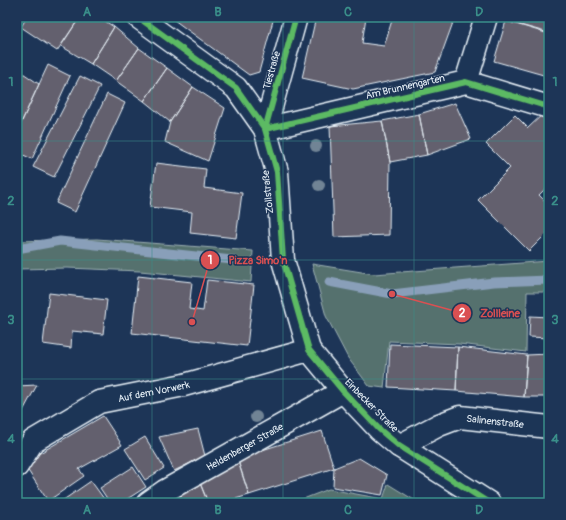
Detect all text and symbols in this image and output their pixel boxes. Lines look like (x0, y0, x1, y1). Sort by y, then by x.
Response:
text: A (83, 4, 92, 20)
text: B (214, 4, 222, 20)
text: C (344, 4, 352, 20)
text: D (475, 4, 483, 20)
street label: Tiestraße (261, 50, 283, 91)
street label: Am Brunnengarten (364, 72, 446, 102)
text: 1 (8, 74, 14, 90)
text: 1 (552, 74, 558, 90)
street label: Zollstraße (260, 169, 276, 214)
text: 2 (7, 193, 15, 209)
text: 2 (551, 193, 559, 209)
callout: Pizza Simo'n (200, 249, 295, 272)
text: 1 (208, 253, 212, 268)
text: Pizza Simo'n (228, 254, 288, 267)
callout: Zollleine (452, 301, 528, 324)
text: 2 (459, 306, 466, 321)
text: Zollleine (480, 307, 520, 320)
text: 3 (7, 312, 15, 328)
text: 3 (551, 312, 559, 328)
street label: Einbecker Straße (342, 376, 401, 435)
street label: Auf dem Vorwerk (117, 379, 192, 405)
street label: Salinenstraße (466, 413, 524, 431)
street label: Heldenberger Straße (204, 421, 286, 474)
text: 4 (7, 431, 15, 447)
text: 4 (551, 431, 559, 447)
text: A (83, 502, 92, 518)
text: B (214, 502, 222, 518)
text: C (344, 502, 352, 518)
text: D (475, 502, 483, 518)

